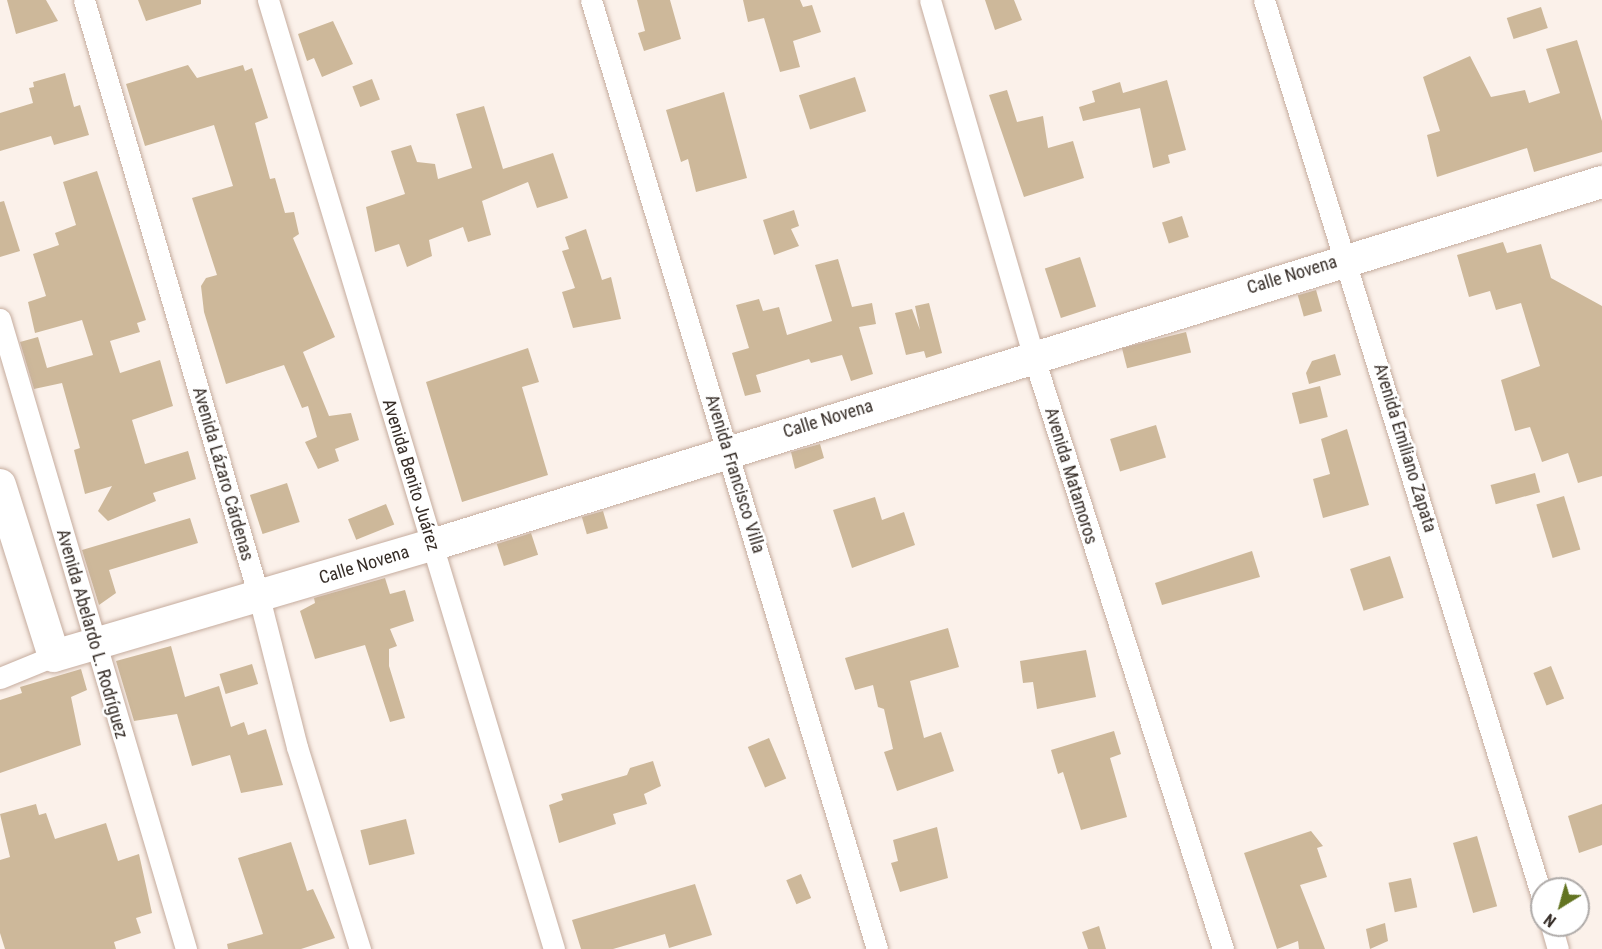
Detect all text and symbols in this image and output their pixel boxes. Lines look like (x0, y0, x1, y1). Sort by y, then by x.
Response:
street label: Calle Novena (1244, 251, 1340, 299)
street label: Avenida Emiliano Zapata (1369, 361, 1441, 535)
street label: Avenida Lázaro Cárdenas (188, 385, 258, 563)
street label: Avenida Francisco Villa (701, 392, 769, 556)
street label: Calle Novena (780, 395, 876, 443)
street label: Avenida Benito Juárez (378, 396, 444, 554)
street label: Avenida Matamoros (1040, 405, 1102, 547)
street label: Avenida Abelardo L. Rodríguez (52, 527, 132, 741)
street label: Calle Novena (316, 541, 412, 589)
north arrow (1530, 877, 1590, 937)
text: N (1540, 910, 1560, 931)

